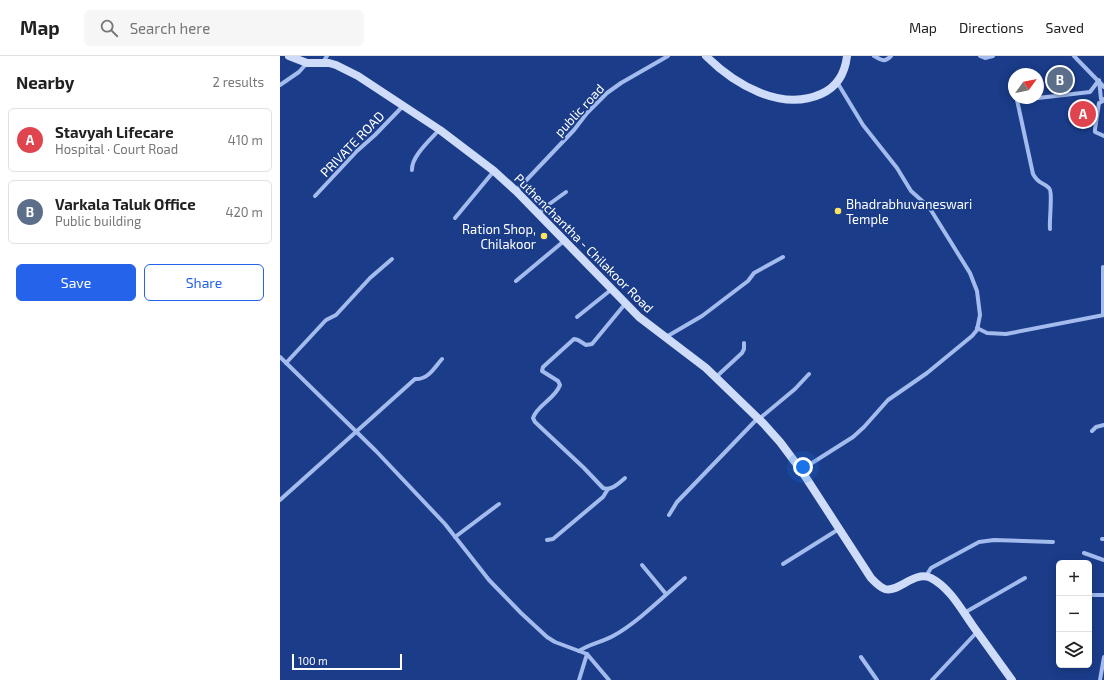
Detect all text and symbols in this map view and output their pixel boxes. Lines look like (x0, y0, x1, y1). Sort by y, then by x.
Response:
search box (84, 10, 364, 46)
text: Map (20, 16, 60, 39)
icon: search (98, 17, 120, 39)
text: Search here (130, 19, 210, 37)
text: Map (909, 19, 937, 36)
text: Directions (959, 19, 1024, 36)
text: Saved (1046, 19, 1084, 36)
pin: B (1047, 65, 1073, 95)
north arrow (1008, 68, 1044, 104)
text: Nearby (16, 72, 74, 92)
text: 2 results (212, 74, 264, 90)
street label: public road (551, 81, 607, 139)
pin: A (1070, 99, 1096, 129)
street label: PRIVATE ROAD (317, 108, 387, 180)
text: Stavyah Lifecare (55, 123, 174, 141)
text: A (26, 132, 34, 148)
text: 410 m (228, 132, 263, 148)
text: Hospital · Court Road (55, 141, 178, 157)
street label: Puthenchantha - Chilakoor Road (511, 170, 657, 316)
text: Varkala Taluk Office (55, 195, 196, 213)
place label: Bhadrabhuvaneswari Temple (846, 196, 972, 227)
text: B (26, 204, 34, 220)
text: 420 m (226, 204, 263, 220)
marker: Bhadrabhuvaneswari Temple (833, 206, 843, 216)
text: Public building (55, 213, 141, 229)
place label: Ration Shop, Chilakoor (462, 221, 536, 252)
marker: Ration Shop, Chilakoor (539, 231, 549, 241)
button: Save (16, 264, 136, 301)
button: Share (144, 264, 264, 301)
your location (793, 457, 813, 477)
map controls (1056, 560, 1092, 668)
button: + (1056, 560, 1092, 596)
button: − (1056, 596, 1092, 632)
button: layers (1056, 632, 1092, 668)
scale bar (292, 652, 402, 671)
text: 100 m (298, 654, 328, 667)

